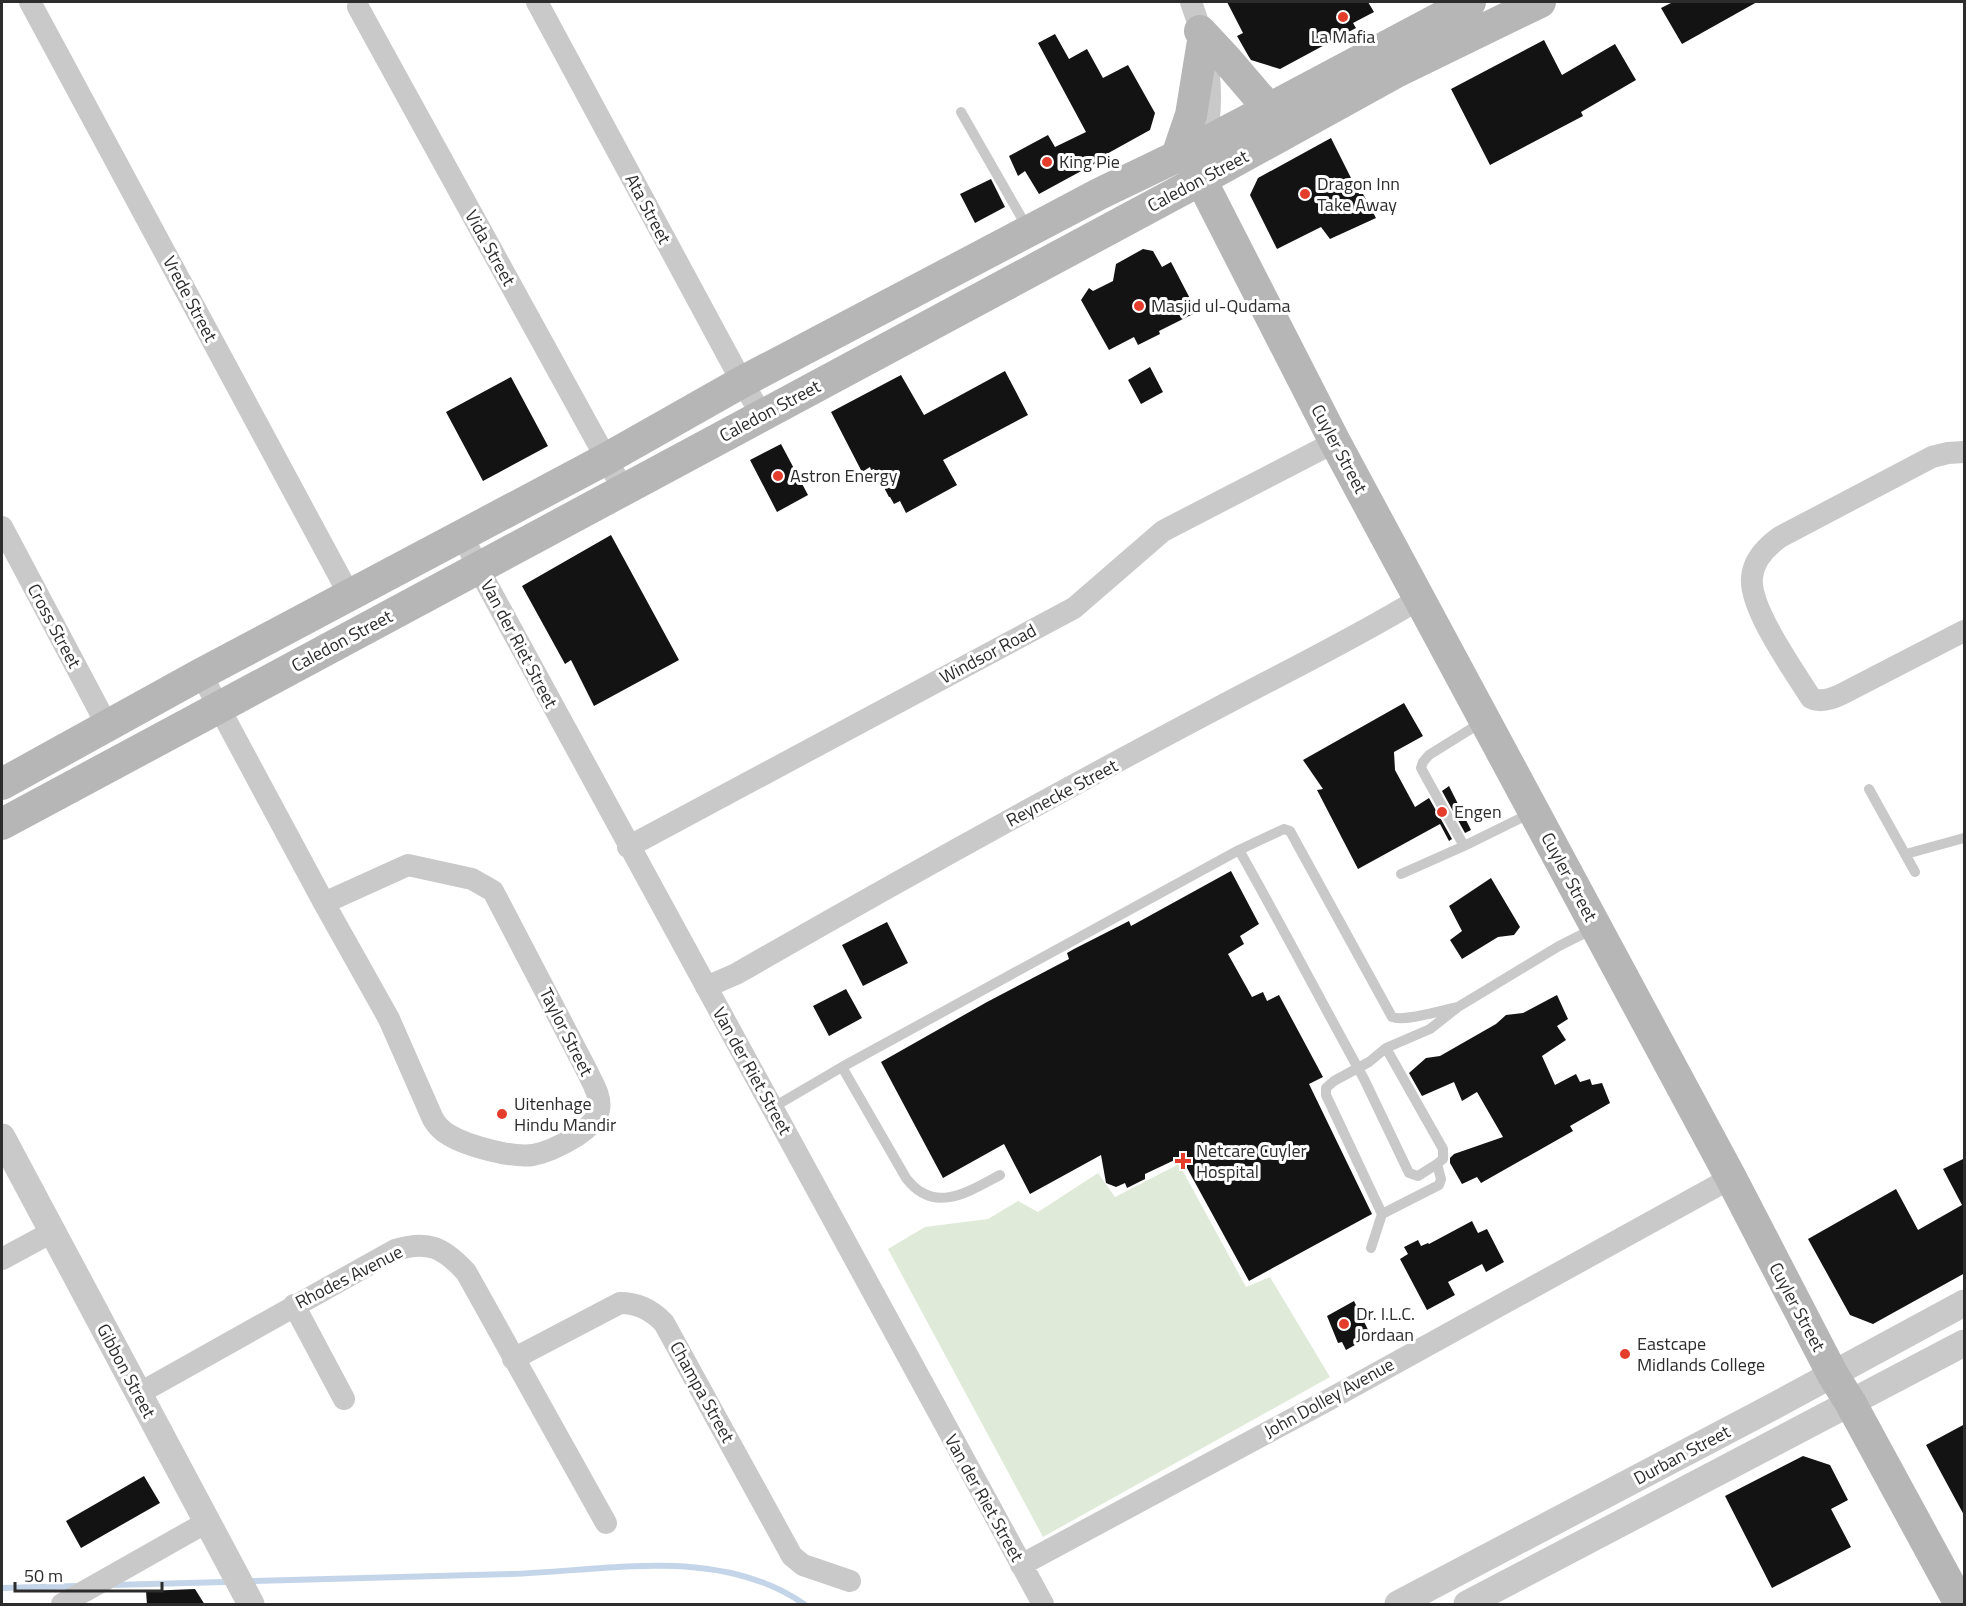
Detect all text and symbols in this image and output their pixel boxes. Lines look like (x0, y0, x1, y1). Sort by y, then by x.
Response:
marker: La Mafia (1336, 10, 1350, 24)
place label: La Mafia (1311, 23, 1375, 50)
street label: Caledon Street (1142, 142, 1254, 219)
place label: King Pie (1059, 148, 1120, 175)
marker: King Pie (1040, 155, 1054, 169)
street label: Ata Street (619, 169, 679, 249)
place label: Dragon Inn Take Away (1317, 170, 1400, 218)
marker: Dragon Inn Take Away (1298, 187, 1312, 201)
street label: Vida Street (458, 205, 523, 291)
street label: Vrede Street (156, 251, 225, 347)
place label: Masjid ul-Qudama (1151, 292, 1291, 319)
marker: Masjid ul-Qudama (1132, 299, 1146, 313)
street label: Caledon Street (714, 372, 826, 449)
street label: Cuyler Street (1305, 399, 1375, 499)
place label: Astron Energy (790, 462, 898, 489)
marker: Astron Energy (771, 469, 785, 483)
street label: Van der Riet Street (474, 575, 565, 713)
street label: Cross Street (21, 579, 88, 673)
street label: Caledon Street (286, 602, 398, 679)
street label: Windsor Road (935, 617, 1041, 690)
street label: Reynecke Street (1001, 751, 1123, 833)
place label: Engen (1454, 798, 1502, 825)
marker: Engen (1435, 805, 1449, 819)
street label: Cuyler Street (1535, 827, 1605, 927)
street label: Taylor Street (533, 983, 601, 1081)
street label: Van der Riet Street (706, 1002, 799, 1140)
place label: Uitenhage Hindu Mandir (514, 1090, 616, 1138)
marker: Uitenhage Hindu Mandir (495, 1107, 509, 1121)
place label: Netcare Cuyler Hospital (1196, 1137, 1307, 1185)
marker: Netcare Cuyler Hospital (1174, 1152, 1192, 1170)
street label: Rhodes Avenue (290, 1238, 407, 1315)
street label: Cuyler Street (1763, 1257, 1833, 1357)
place label: Dr. I.L.C. Jordaan (1356, 1300, 1415, 1348)
marker: Dr. I.L.C. Jordaan (1337, 1317, 1351, 1331)
street label: Gibbon Street (90, 1319, 163, 1423)
place label: Eastcape Midlands College (1637, 1330, 1765, 1378)
street label: Champa Street (663, 1336, 742, 1448)
marker: Eastcape Midlands College (1618, 1347, 1632, 1361)
street label: John Dolley Avenue (1259, 1351, 1399, 1445)
street label: Durban Street (1629, 1417, 1735, 1491)
street label: Van der Riet Street (938, 1429, 1031, 1567)
scale bar (15, 1555, 162, 1593)
text: 50 m (24, 1562, 63, 1589)

